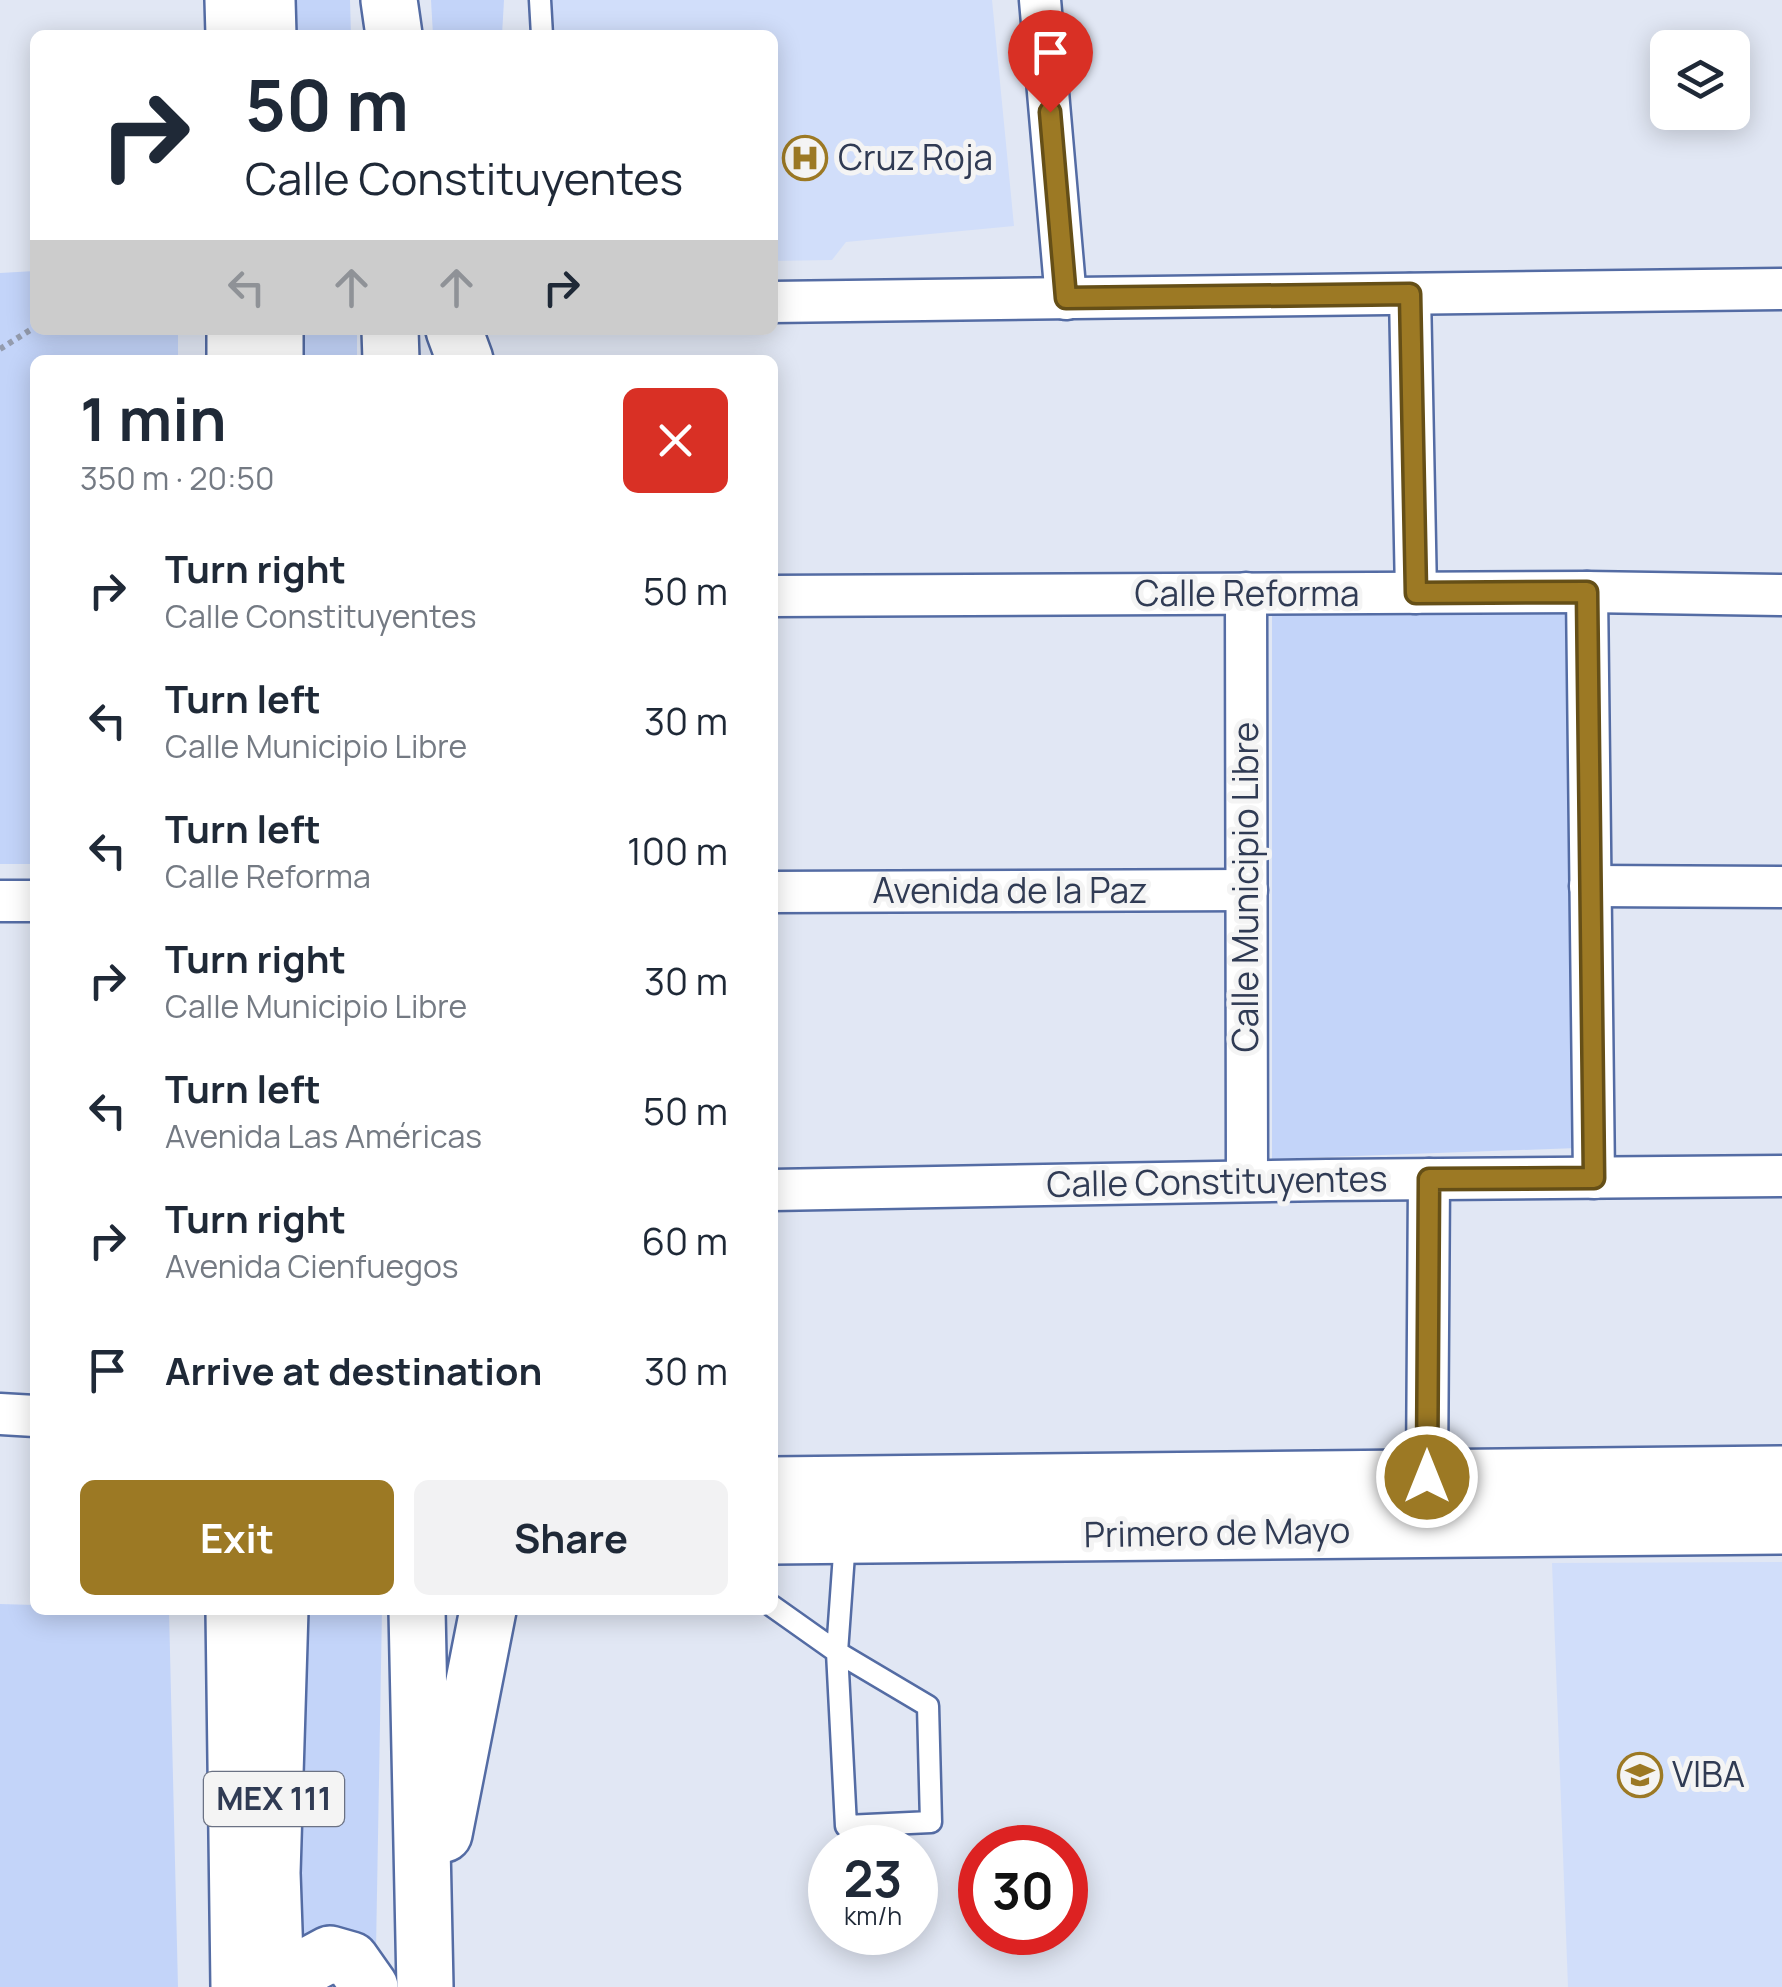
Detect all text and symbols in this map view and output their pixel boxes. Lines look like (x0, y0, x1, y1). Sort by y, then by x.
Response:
pin (1008, 10, 1093, 113)
icon: arrive (1023, 25, 1078, 80)
map controls (1650, 30, 1750, 130)
button: layers (1650, 30, 1750, 130)
text: 50 m (245, 56, 409, 152)
icon: right (80, 70, 210, 200)
place label: Cruz Roja (838, 133, 993, 181)
hospital icon: Cruz Roja (782, 135, 828, 181)
text: Calle Constituyentes (245, 147, 683, 209)
icon: left (219, 260, 274, 315)
icon: ahead (324, 260, 379, 315)
icon: ahead (429, 260, 484, 315)
icon: right (534, 260, 589, 315)
text: 1 min (80, 377, 227, 459)
button: close (623, 388, 728, 493)
text: 350 m · 20:50 (80, 456, 275, 500)
text: Turn right (165, 542, 346, 594)
icon: right (80, 563, 135, 618)
text: 50 m (643, 564, 728, 616)
street label: Calle Reforma (1135, 569, 1359, 617)
text: Calle Constituyentes (165, 594, 477, 638)
text: Turn left (165, 672, 321, 724)
icon: left (80, 693, 135, 748)
text: 30 m (644, 694, 728, 746)
street label: Calle Municipio Libre (1221, 722, 1269, 1052)
text: Calle Municipio Libre (165, 724, 467, 768)
text: Turn left (165, 802, 321, 854)
icon: left (80, 823, 135, 878)
text: 100 m (627, 824, 728, 876)
text: Calle Reforma (165, 854, 371, 898)
street label: Avenida de la Paz (872, 866, 1148, 914)
text: Turn right (165, 932, 346, 984)
icon: right (80, 953, 135, 1008)
text: 30 m (644, 954, 728, 1006)
text: Calle Municipio Libre (165, 984, 467, 1028)
text: Turn left (165, 1062, 321, 1114)
icon: left (80, 1083, 135, 1138)
text: 50 m (643, 1084, 728, 1136)
text: Avenida Las Américas (165, 1114, 482, 1158)
street label: Calle Constituyentes (1046, 1154, 1388, 1208)
text: Turn right (165, 1192, 346, 1244)
icon: right (80, 1213, 135, 1268)
text: 60 m (641, 1214, 728, 1266)
text: Avenida Cienfuegos (165, 1244, 459, 1288)
icon: arrive (80, 1343, 135, 1398)
text: Arrive at destination (165, 1344, 542, 1396)
text: 30 m (644, 1344, 728, 1396)
position arrow (1375, 1425, 1479, 1529)
button: Exit (80, 1480, 394, 1595)
button: Share (414, 1480, 728, 1595)
street label: Primero de Mayo (1083, 1506, 1351, 1558)
place label: VIBA (1672, 1750, 1745, 1798)
school or university icon: VIBA (1617, 1752, 1663, 1798)
road number: MEX 111 (204, 1772, 344, 1826)
speed limit sign: 30 (958, 1825, 1088, 1955)
text: 23 (844, 1844, 902, 1912)
text: km/h (844, 1898, 902, 1933)

